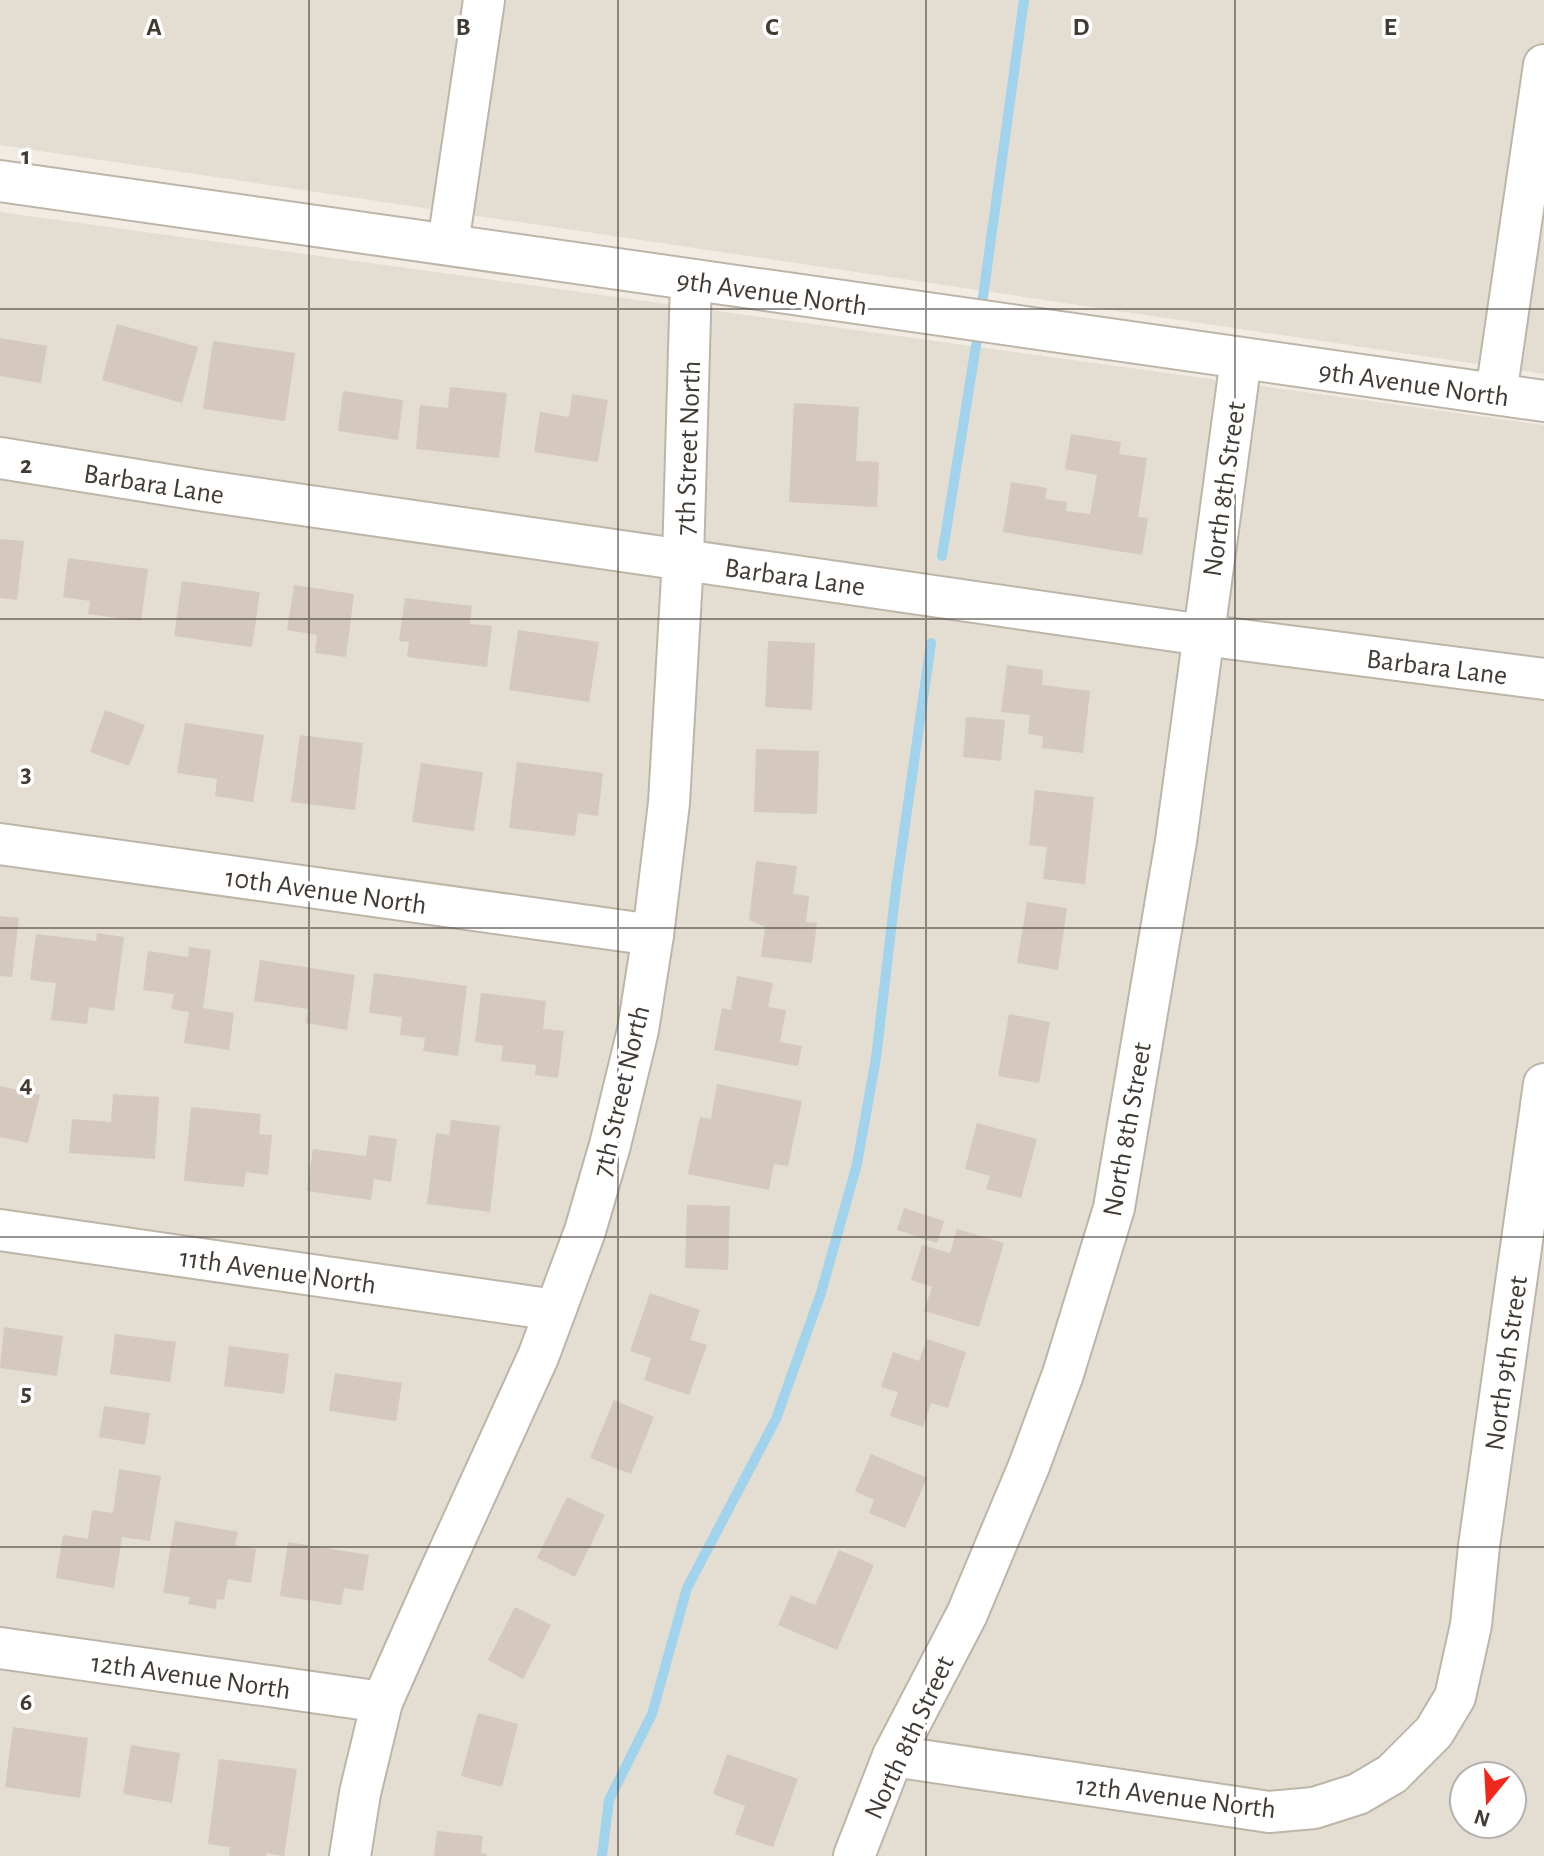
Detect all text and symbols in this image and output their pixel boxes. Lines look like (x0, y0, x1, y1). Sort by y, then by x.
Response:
text: A (146, 14, 162, 40)
text: B (455, 14, 471, 40)
text: C (765, 14, 779, 40)
text: D (1072, 14, 1090, 40)
text: E (1383, 14, 1397, 40)
text: 1 (21, 143, 31, 169)
street label: 9th Avenue North (675, 267, 869, 321)
street label: 9th Avenue North (1317, 358, 1511, 412)
street label: 7th Street North (672, 360, 706, 536)
street label: North 8th Street (1199, 400, 1251, 579)
text: 2 (20, 452, 32, 478)
street label: Barbara Lane (81, 460, 226, 510)
street label: Barbara Lane (723, 554, 867, 602)
street label: Barbara Lane (1365, 645, 1509, 691)
text: 3 (20, 761, 32, 787)
street label: 10th Avenue North (223, 864, 428, 920)
street label: 7th Street North (589, 1003, 655, 1180)
street label: North 8th Street (1099, 1040, 1157, 1219)
text: 4 (19, 1071, 33, 1097)
street label: 11th Avenue North (178, 1244, 378, 1300)
street label: North 9th Street (1481, 1274, 1533, 1453)
text: 5 (20, 1380, 32, 1406)
street label: 12th Avenue North (89, 1649, 292, 1705)
street label: North 8th Street (860, 1652, 960, 1824)
text: 6 (20, 1689, 32, 1715)
north arrow (1448, 1760, 1528, 1840)
street label: 12th Avenue North (1074, 1772, 1277, 1824)
text: N (1471, 1805, 1493, 1831)

